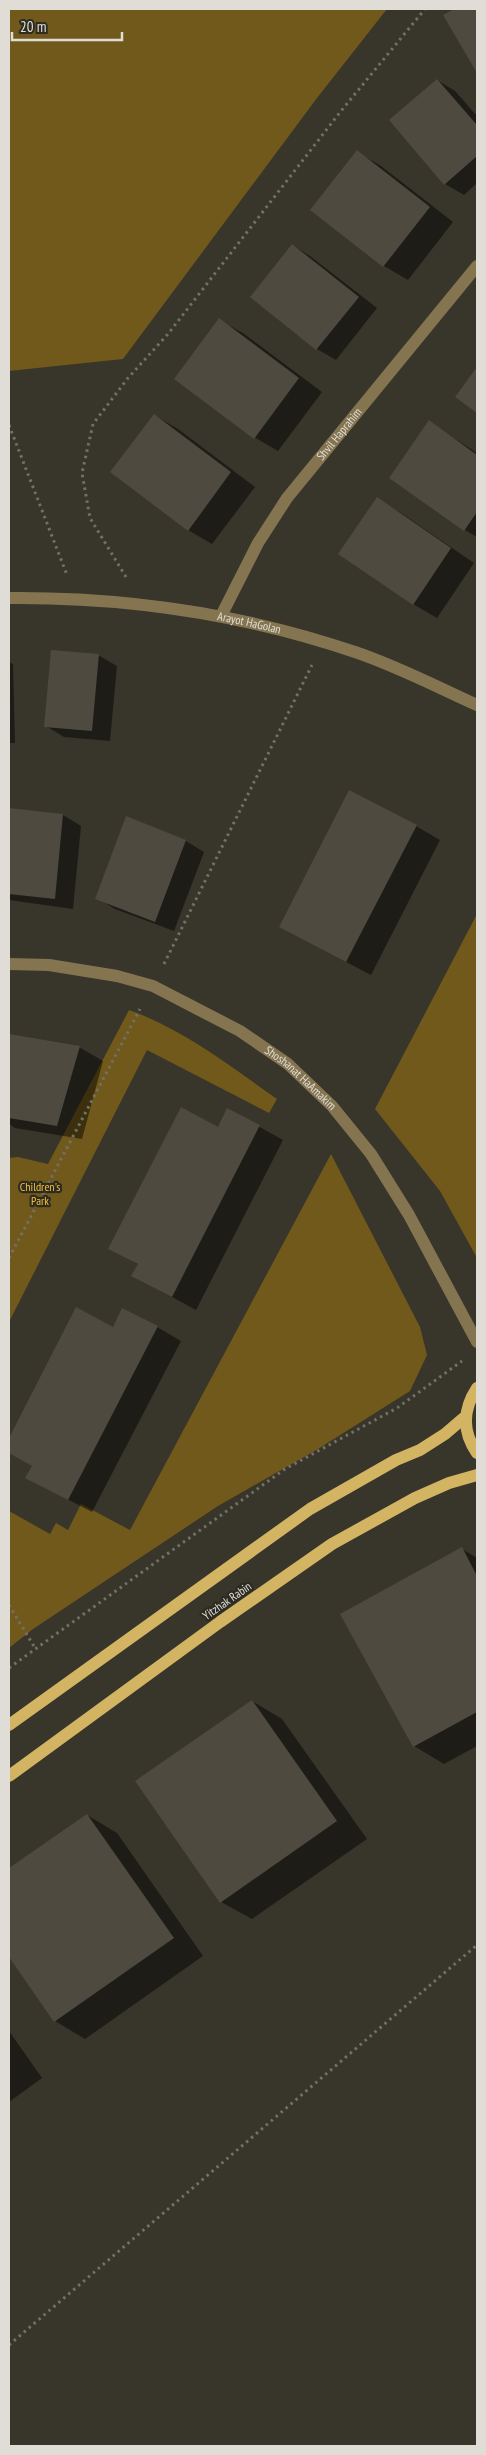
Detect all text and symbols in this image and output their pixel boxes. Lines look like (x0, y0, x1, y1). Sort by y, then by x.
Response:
scale bar (12, 10, 122, 42)
text: 20 m (20, 17, 46, 36)
street label: Shvil Haprahim (313, 404, 365, 463)
street label: Arayot HaGolan (216, 608, 283, 637)
street label: Shoshanat HaAmakim (262, 1042, 340, 1113)
park label: Children's Park (20, 1179, 60, 1208)
street label: Yitzhak Rabin (199, 1578, 254, 1623)

